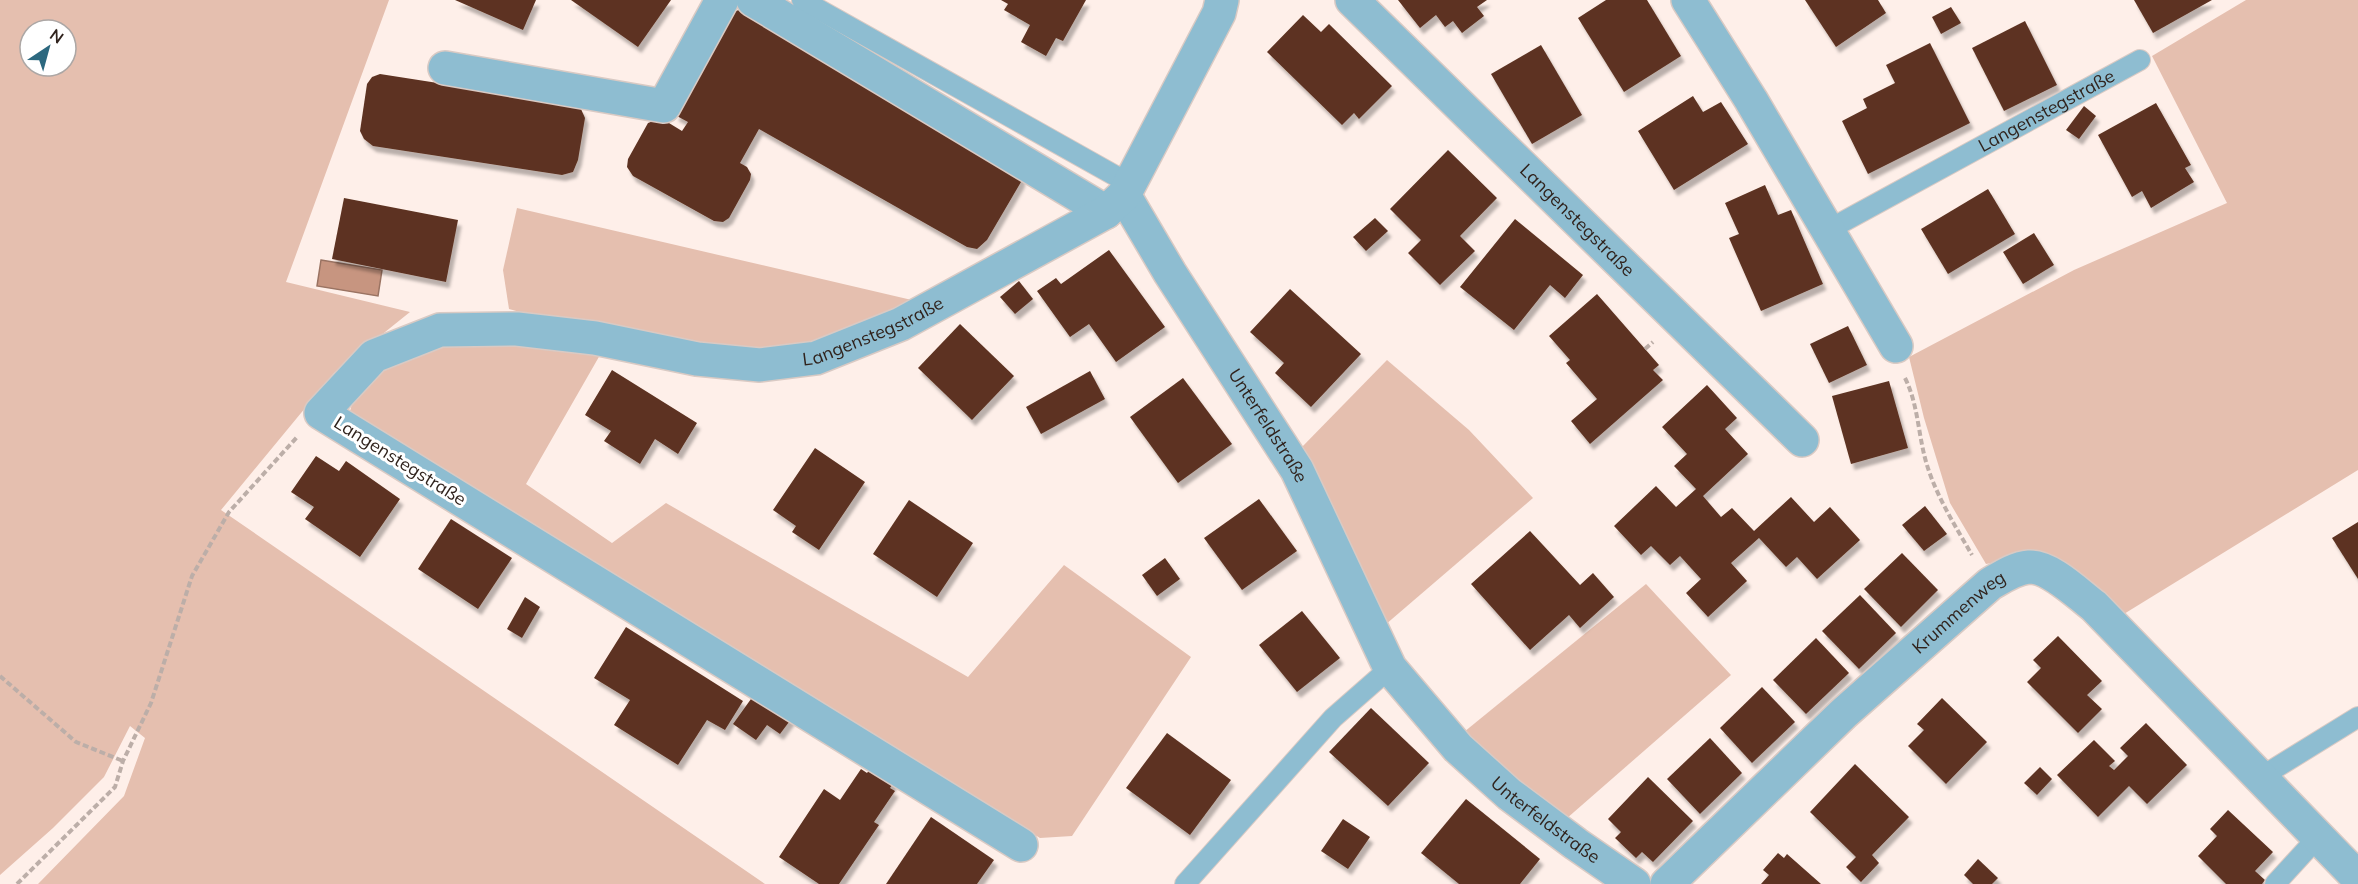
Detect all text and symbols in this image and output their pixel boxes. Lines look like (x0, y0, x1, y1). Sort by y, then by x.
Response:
north arrow (18, 18, 78, 78)
text: N (46, 24, 68, 48)
street label: Langenstegstraße (1974, 64, 2119, 157)
street label: Langenstegstraße (1515, 159, 1640, 281)
street label: Langenstegstraße (801, 291, 947, 371)
street label: Unterfeldstraße (1224, 364, 1313, 486)
street label: Langenstegstraße (330, 411, 471, 511)
street label: Krummenweg (1907, 565, 2009, 659)
street label: Unterfeldstraße (1486, 771, 1605, 868)

